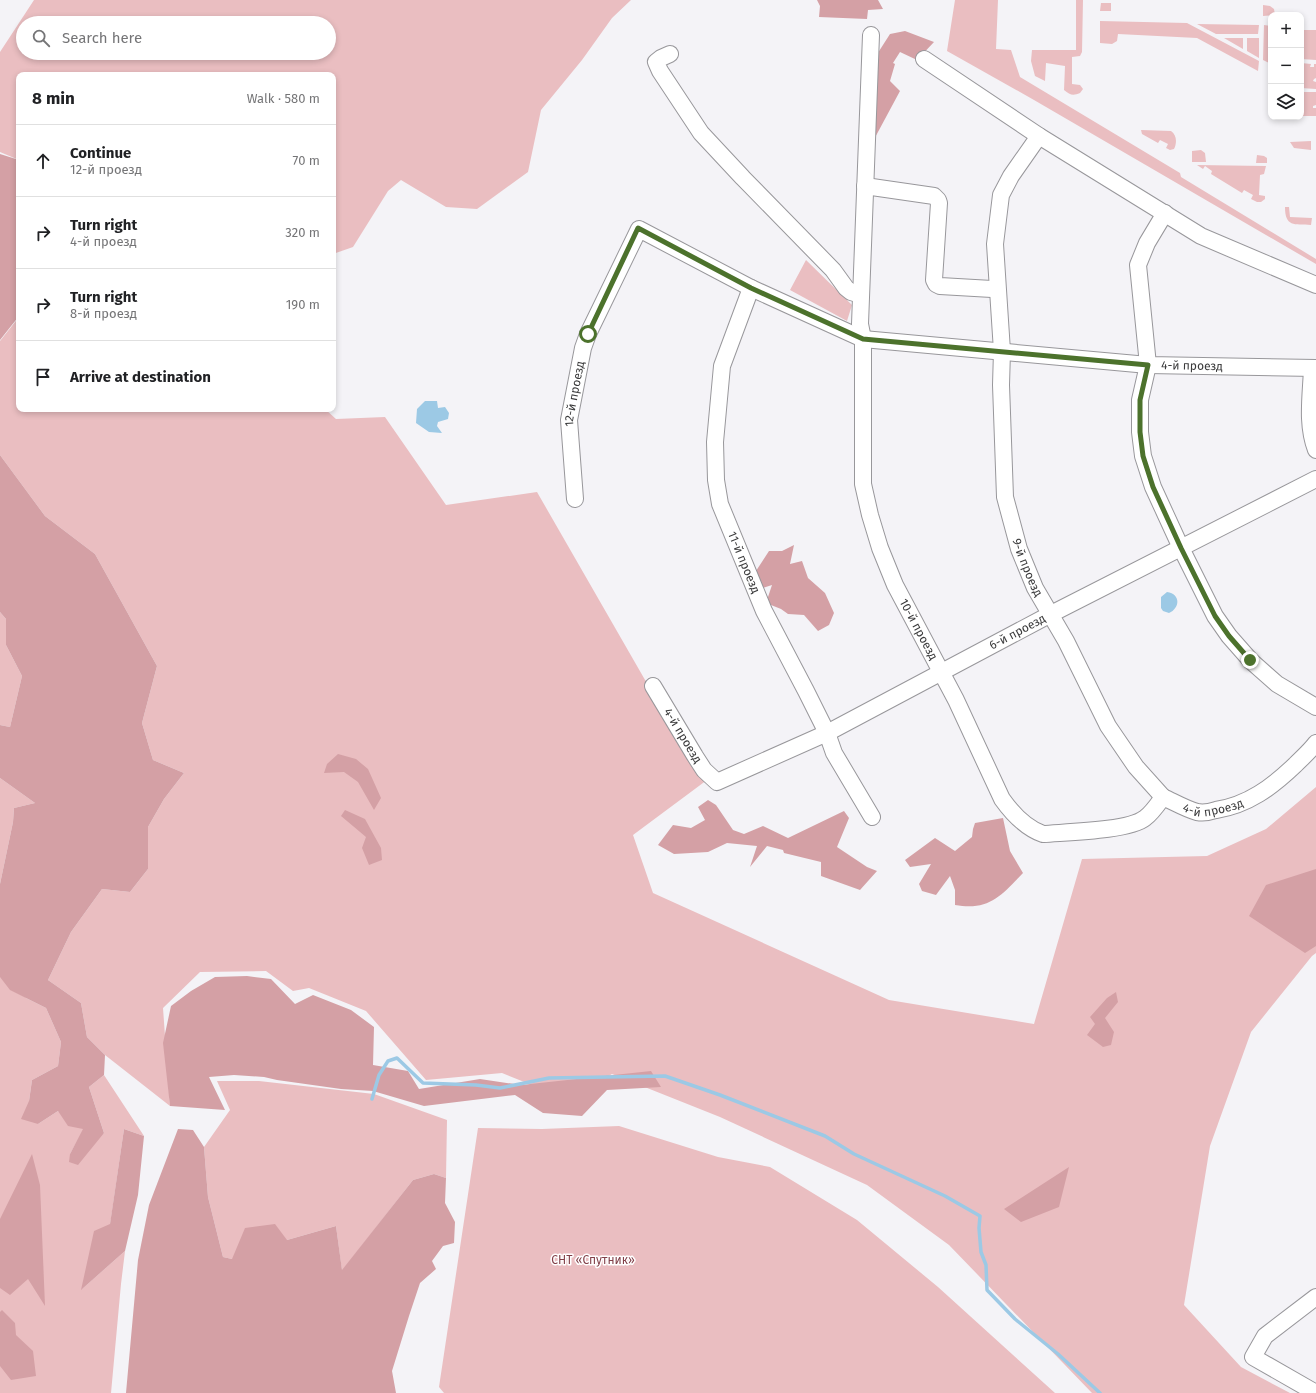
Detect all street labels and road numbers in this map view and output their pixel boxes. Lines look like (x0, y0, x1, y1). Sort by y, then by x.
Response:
street label: 4-й проезд (1161, 358, 1223, 373)
street label: 12-й проезд (562, 359, 587, 427)
street label: 11-й проезд (725, 529, 763, 596)
street label: 9-й проезд (1009, 537, 1046, 599)
street label: 10-й проезд (897, 596, 941, 663)
street label: 6-й проезд (987, 611, 1048, 653)
street label: 4-й проезд (661, 706, 705, 766)
street label: 4-й проезд (1181, 796, 1246, 820)

